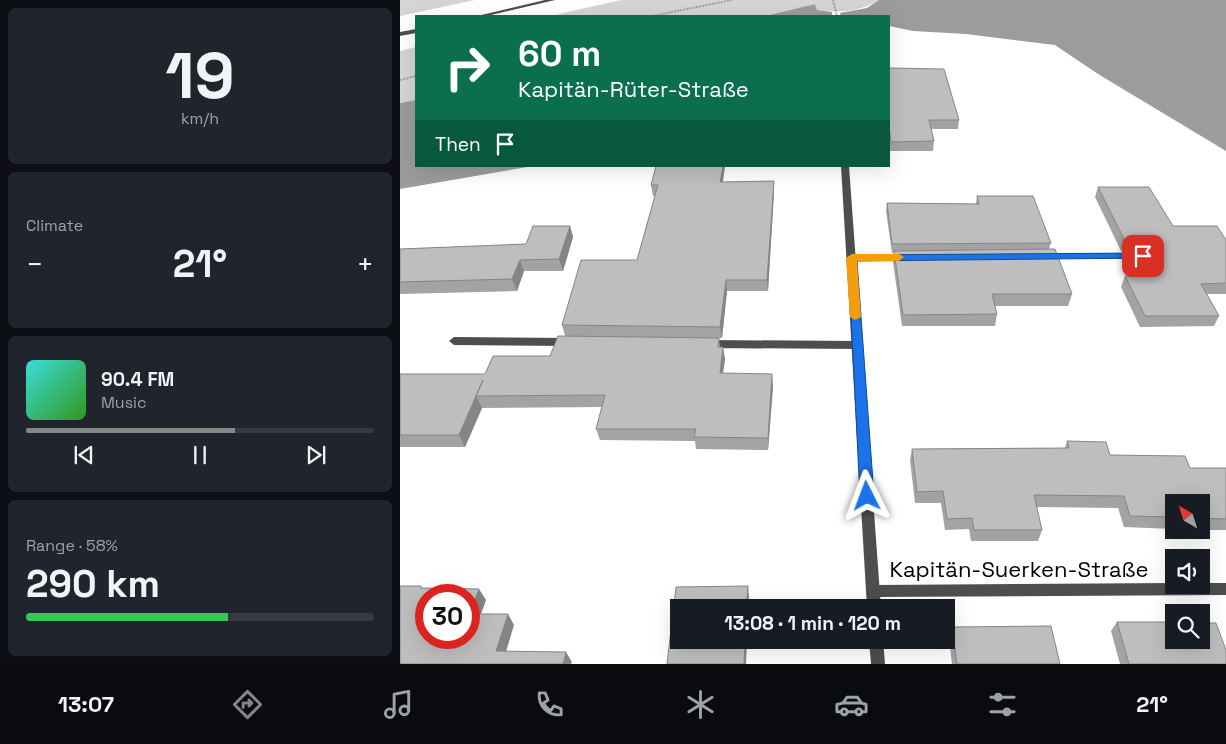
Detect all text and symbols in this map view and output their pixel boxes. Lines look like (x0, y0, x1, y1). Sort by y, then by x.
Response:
text: 60 m (518, 32, 601, 76)
text: 19 (165, 34, 235, 117)
icon: right (435, 35, 500, 100)
text: Kapitän-Rüter-Straße (518, 75, 749, 103)
text: km/h (181, 108, 219, 129)
icon: arrive (491, 130, 519, 158)
text: Then (435, 132, 481, 157)
text: Climate (26, 215, 83, 236)
pin (1122, 235, 1164, 277)
text: 21° (173, 240, 227, 288)
icon: arrive (1129, 242, 1157, 270)
text: − (26, 246, 43, 282)
text: + (357, 246, 374, 282)
text: 90.4 FM (101, 367, 174, 392)
text: Music (101, 392, 147, 413)
icon: previous (70, 441, 98, 469)
icon: pause (186, 441, 214, 469)
icon: next (302, 441, 330, 469)
position arrow (840, 469, 892, 521)
north arrow (1165, 494, 1210, 539)
map controls (1165, 494, 1210, 649)
text: Range · 58% (26, 535, 118, 556)
button: sound (1165, 549, 1210, 594)
street label: Kapitän-Suerken-Straße (890, 555, 1148, 583)
text: 290 km (26, 560, 160, 608)
speed limit sign: 30 (415, 584, 480, 649)
button: search (1165, 604, 1210, 649)
text: 13:08 · 1 min · 120 m (724, 611, 901, 636)
icon: directions (230, 687, 265, 722)
icon: music (381, 687, 416, 722)
icon: phone (532, 687, 567, 722)
icon: climate (683, 687, 718, 722)
icon: car (834, 687, 869, 722)
icon: filters (985, 687, 1020, 722)
text: 13:07 (58, 690, 114, 718)
text: 21° (1136, 690, 1168, 718)

